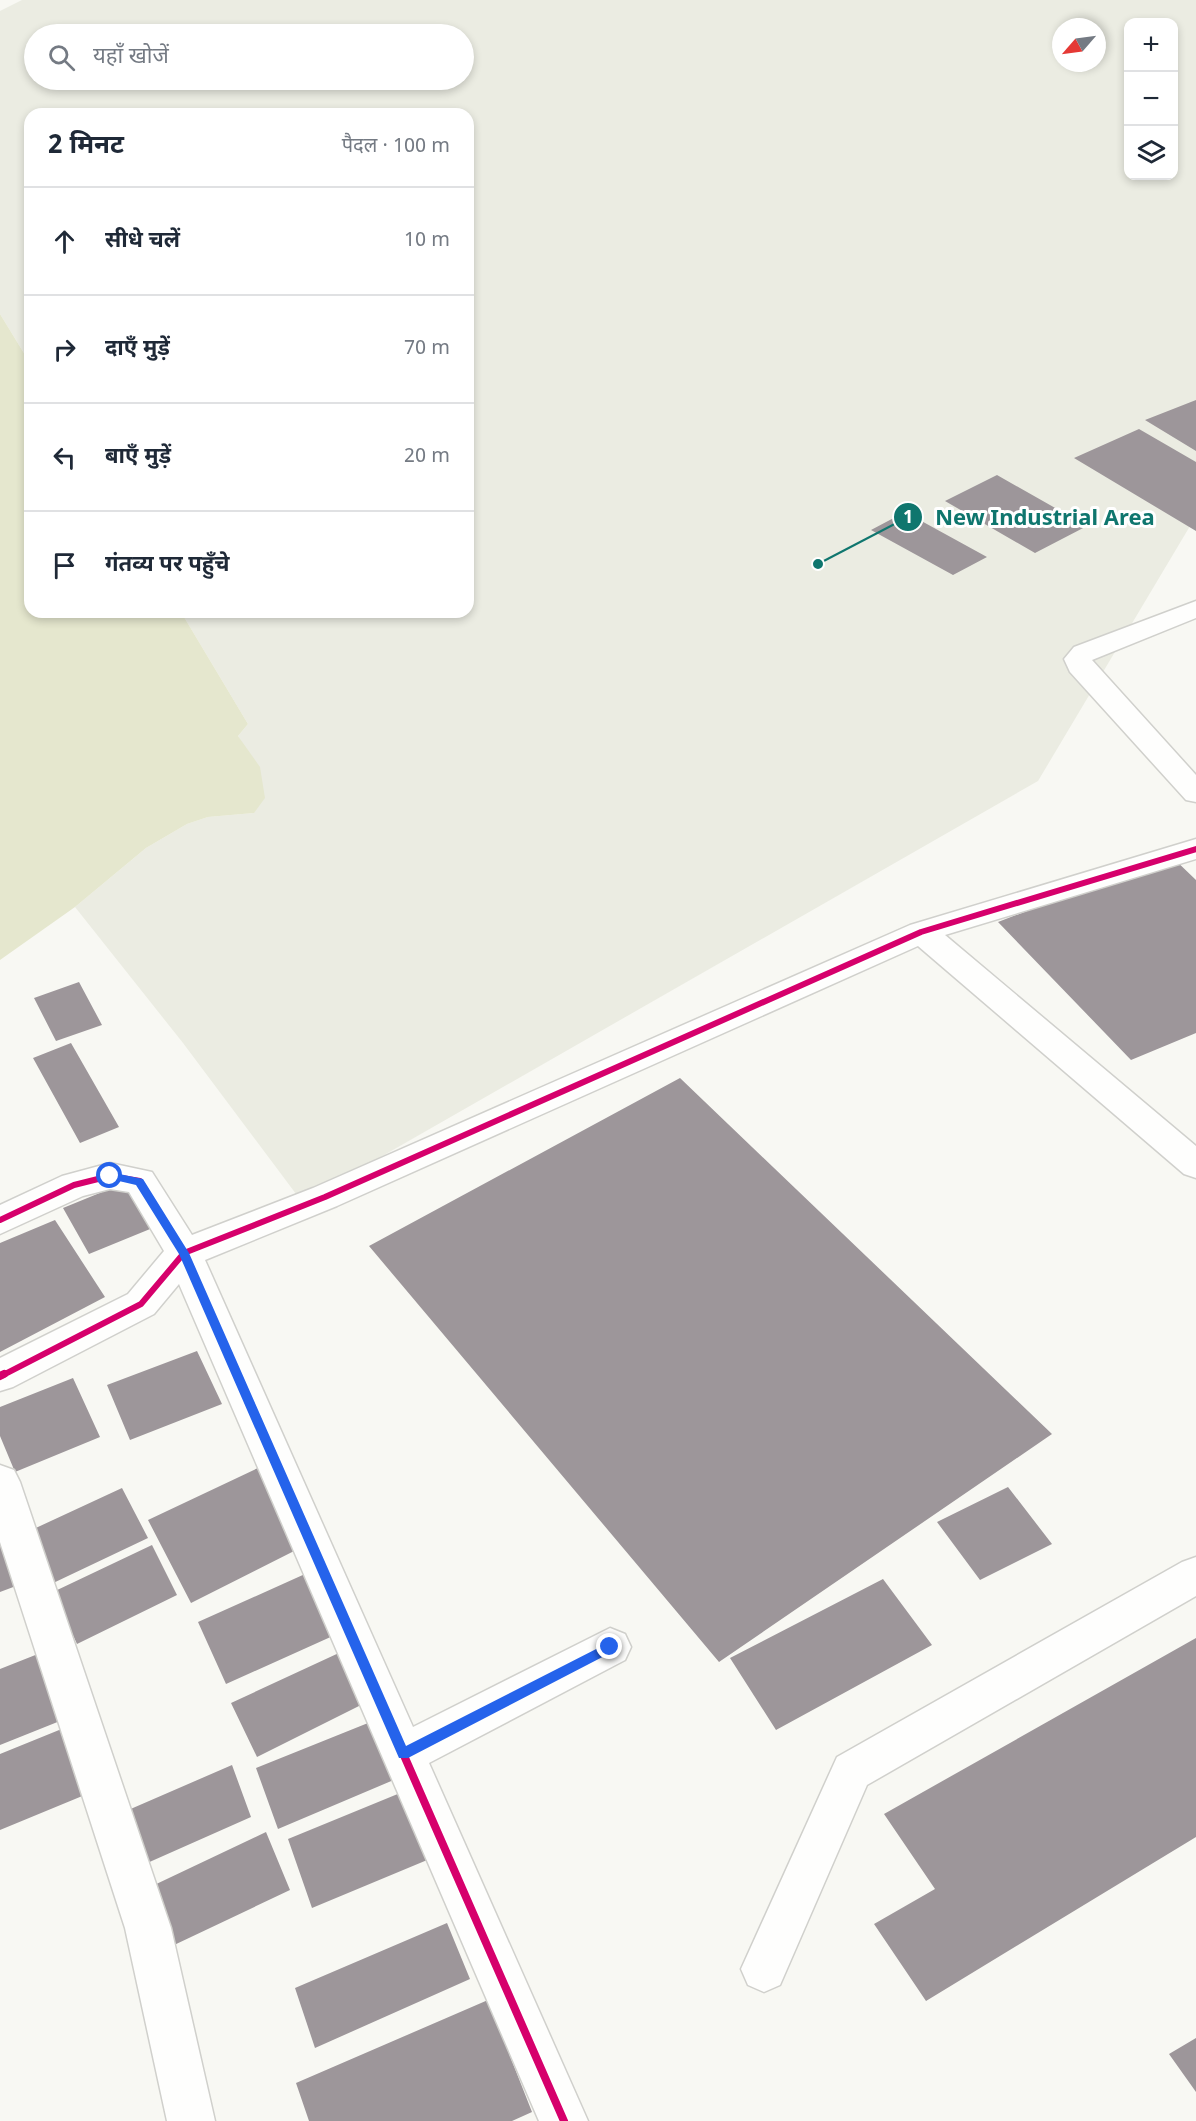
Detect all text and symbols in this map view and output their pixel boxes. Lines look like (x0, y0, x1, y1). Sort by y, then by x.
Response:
north arrow (1052, 18, 1106, 72)
map controls (1124, 18, 1178, 180)
button: + (1124, 18, 1178, 72)
search box (24, 24, 474, 90)
icon: search (45, 41, 78, 74)
text: यहाँ खोजें (93, 43, 169, 72)
button: − (1124, 72, 1178, 126)
button: layers (1124, 126, 1178, 180)
text: 2 मिनट (48, 130, 124, 164)
text: पैदल · 100 m (342, 134, 450, 160)
icon: ahead (48, 225, 81, 258)
text: सीधे चलें (105, 227, 180, 256)
text: 10 m (404, 228, 450, 254)
icon: right (48, 333, 81, 366)
text: दाएँ मुड़ें (105, 335, 170, 364)
text: 70 m (404, 336, 450, 362)
icon: left (48, 441, 81, 474)
text: बाएँ मुड़ें (105, 443, 171, 472)
text: 20 m (404, 444, 450, 470)
callout: New Industrial Area (893, 497, 1167, 537)
text: New Industrial Area (935, 505, 1155, 534)
text: 1 (903, 507, 913, 530)
icon: arrive (48, 549, 81, 582)
text: गंतव्य पर पहुँचे (105, 551, 230, 580)
route start (96, 1162, 122, 1188)
route end (596, 1633, 622, 1659)

